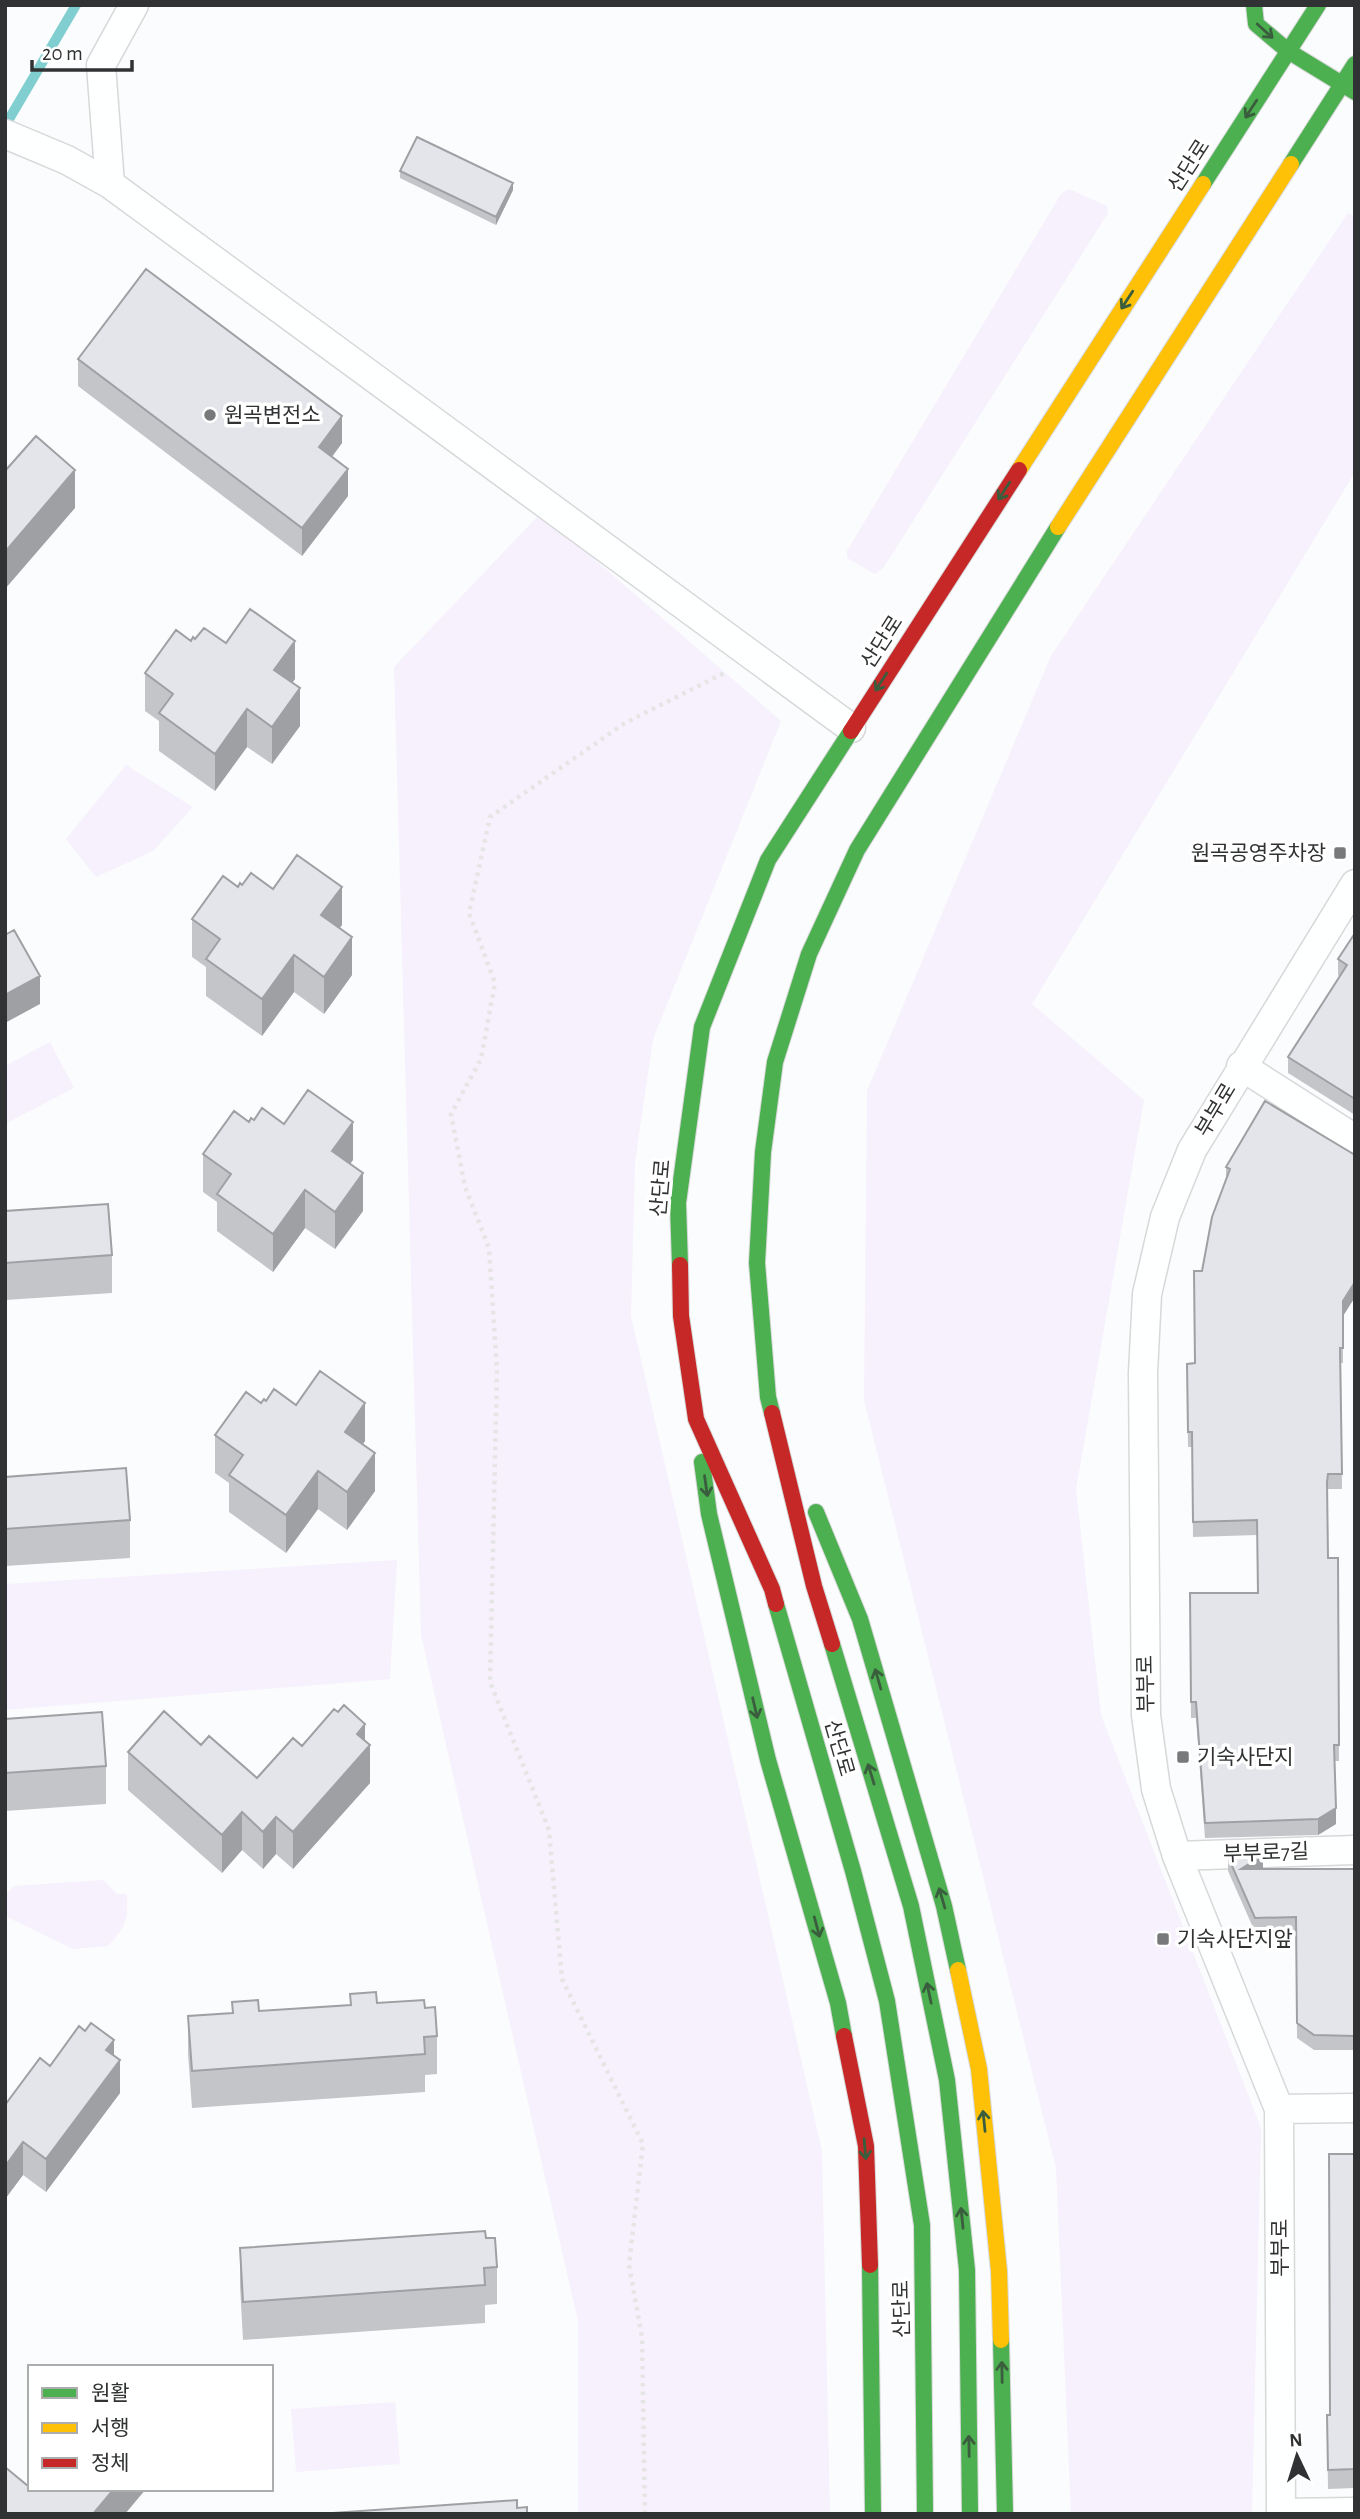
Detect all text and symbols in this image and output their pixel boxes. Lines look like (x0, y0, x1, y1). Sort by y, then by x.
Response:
one-way arrow (1256, 23, 1273, 40)
scale bar (32, 28, 131, 72)
text: 20 m (42, 43, 83, 64)
one-way arrow (1243, 98, 1257, 118)
street label: 산단로 (1164, 135, 1214, 196)
one-way arrow (1120, 290, 1135, 309)
place label: 원곡변전소 (224, 404, 321, 426)
marker: 원곡변전소 (202, 407, 218, 423)
one-way arrow (997, 481, 1012, 500)
street label: 산단로 (857, 611, 907, 672)
one-way arrow (874, 672, 888, 692)
place label: 원곡공영주차장 (1191, 842, 1326, 864)
marker: 원곡공영주차장 (1332, 845, 1348, 861)
street label: 부부로 (1192, 1080, 1240, 1140)
street label: 산단로 (647, 1158, 674, 1218)
one-way arrow (699, 1474, 712, 1497)
street label: 부부로 (1135, 1655, 1157, 1713)
one-way arrow (870, 1669, 883, 1691)
one-way arrow (749, 1696, 762, 1719)
street label: 산단로 (821, 1717, 858, 1779)
place label: 기숙사단지 (1197, 1746, 1294, 1768)
marker: 기숙사단지 (1175, 1749, 1191, 1765)
one-way arrow (864, 1763, 877, 1785)
street label: 부부로7길 (1223, 1840, 1309, 1865)
one-way arrow (934, 1887, 947, 1909)
one-way arrow (812, 1916, 825, 1938)
place label: 기숙사단지앞 (1177, 1928, 1293, 1950)
marker: 기숙사단지앞 (1155, 1931, 1171, 1947)
one-way arrow (922, 1982, 936, 2005)
one-way arrow (978, 2110, 991, 2133)
one-way arrow (859, 2137, 872, 2160)
one-way arrow (955, 2207, 968, 2230)
street label: 부부로 (1270, 2219, 1291, 2277)
street label: 산단로 (890, 2280, 913, 2338)
one-way arrow (995, 2361, 1009, 2384)
legend (28, 2365, 273, 2491)
text: 원활 (91, 2382, 130, 2404)
text: 서행 (91, 2417, 130, 2439)
north arrow (1262, 2421, 1332, 2491)
text: N (1289, 2431, 1303, 2450)
one-way arrow (962, 2434, 976, 2457)
text: 정체 (91, 2452, 130, 2474)

